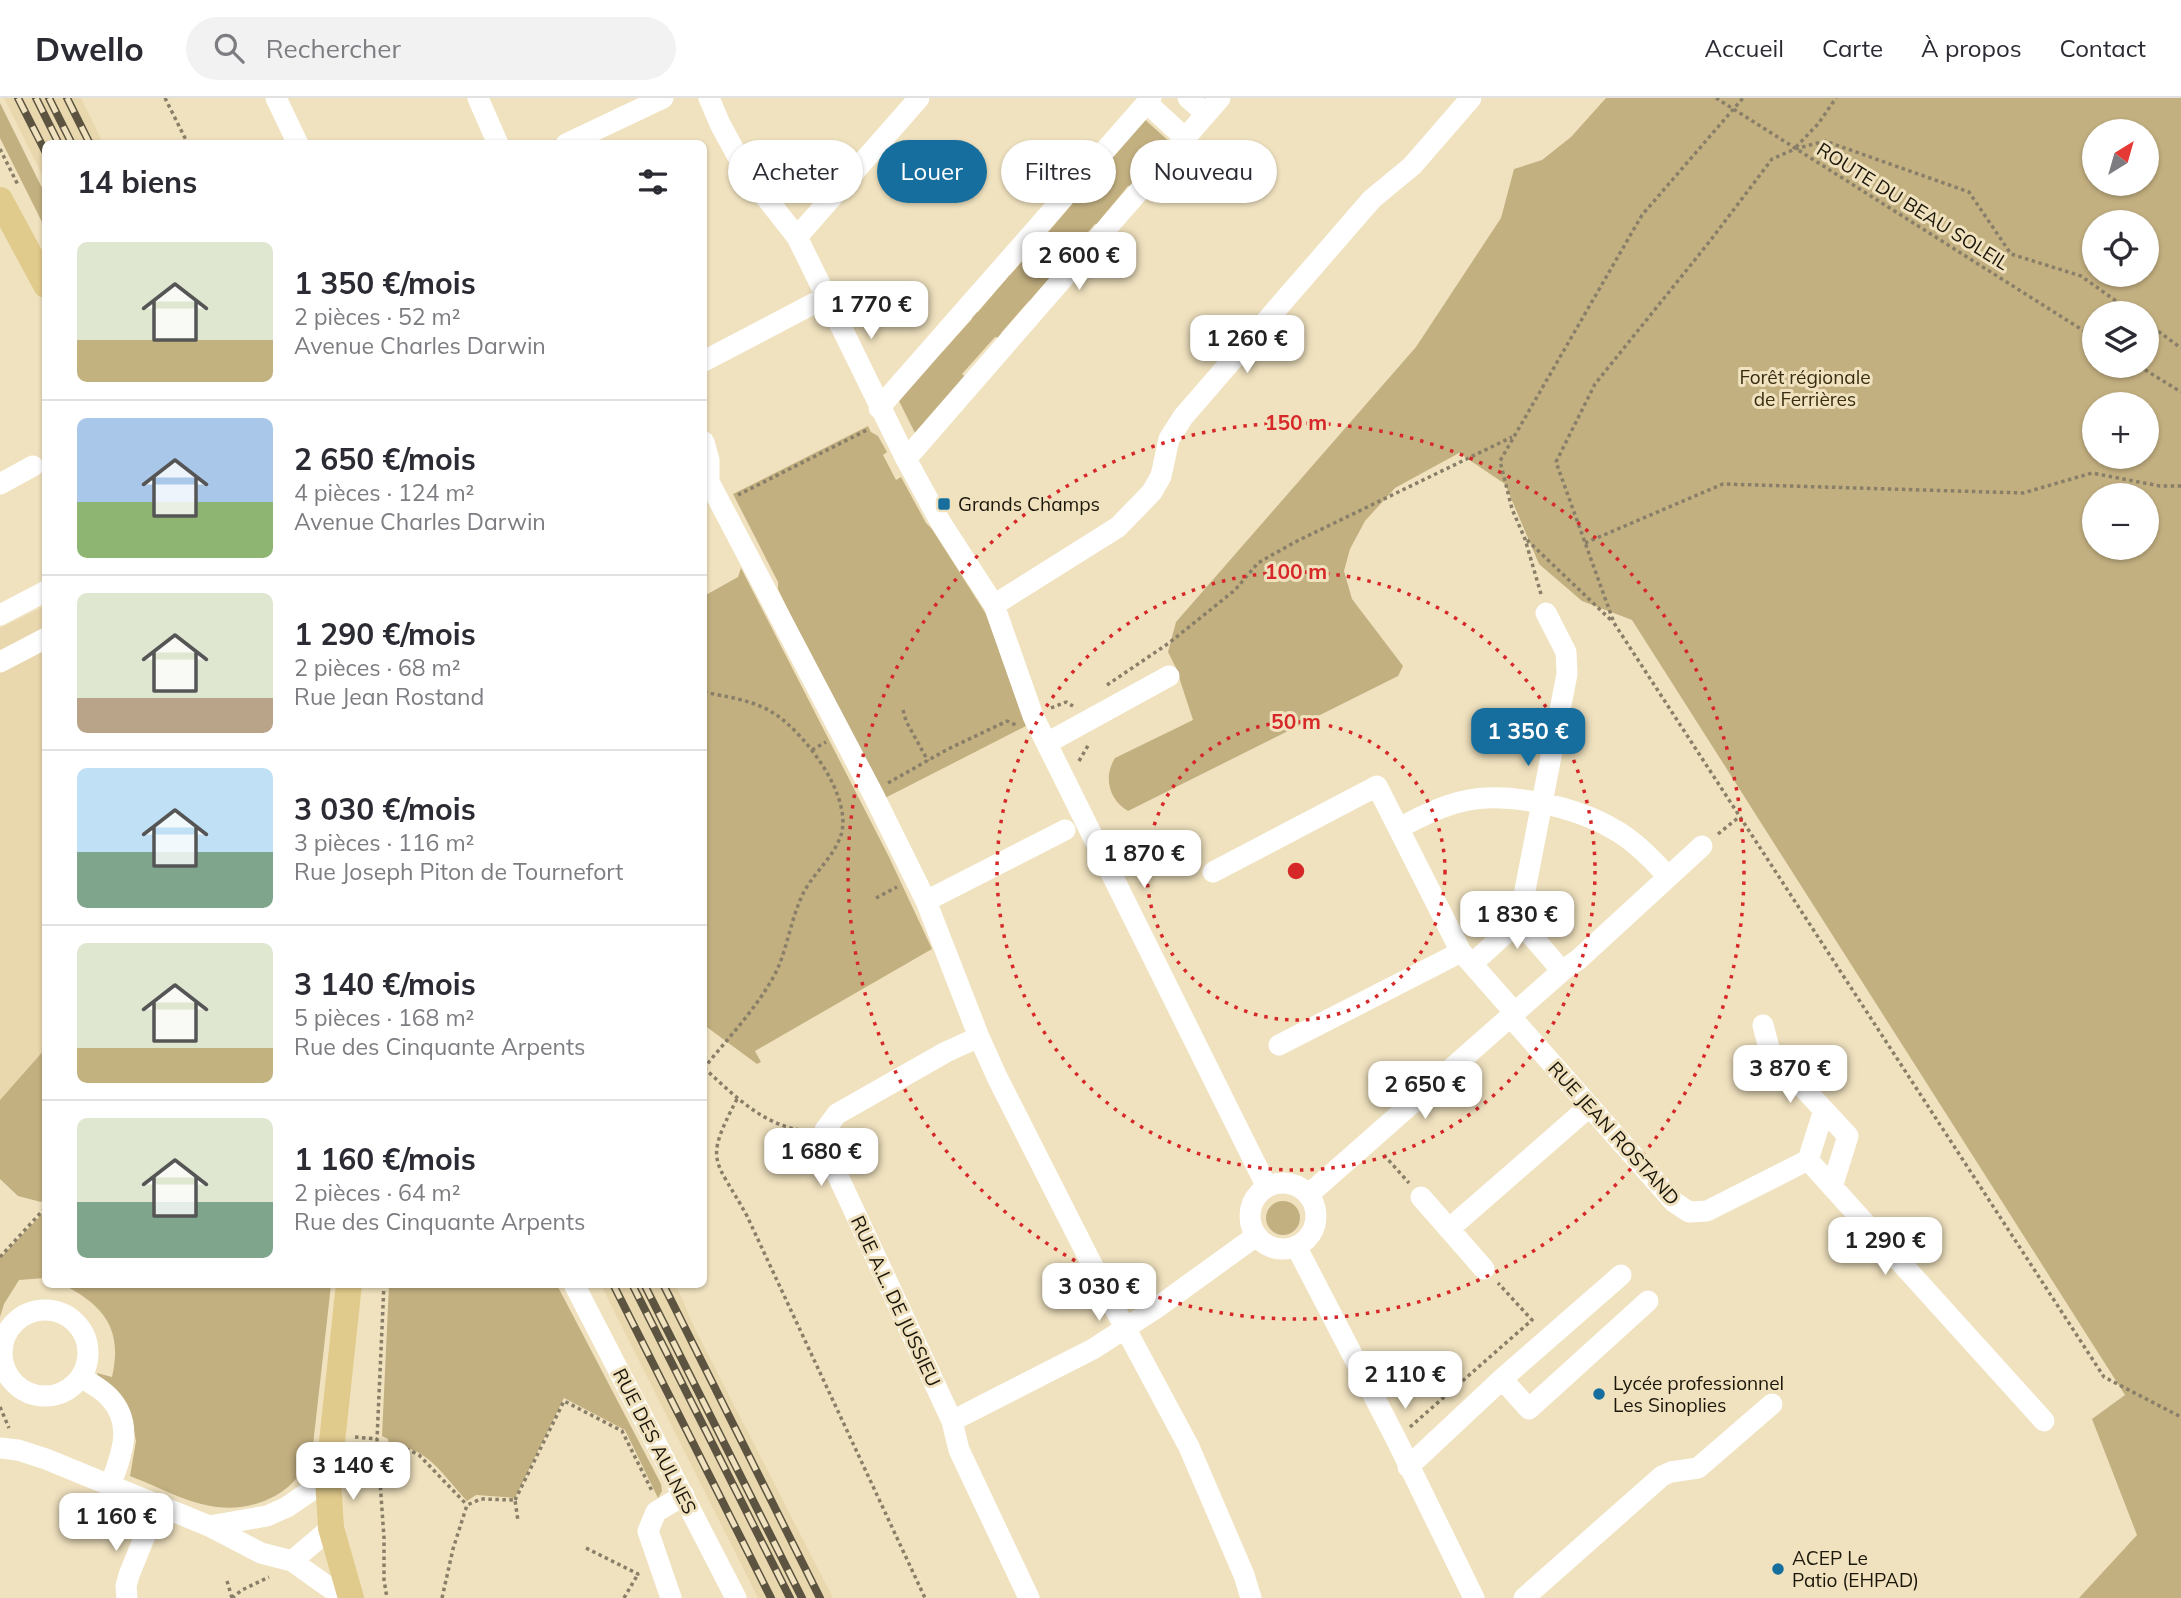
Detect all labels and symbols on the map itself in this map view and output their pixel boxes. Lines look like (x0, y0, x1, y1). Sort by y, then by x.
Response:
north arrow (2082, 119, 2160, 196)
street label: ROUTE DU BEAU SOLEIL (1812, 137, 2014, 275)
pin: 2 600 € (1014, 232, 1144, 292)
pin: 1 770 € (806, 282, 936, 341)
pin: 1 260 € (1182, 316, 1312, 375)
park label: Forêt régionale de Ferrières (1739, 365, 1871, 411)
text: 150 m (1265, 409, 1327, 435)
place label: Grands Champs (958, 492, 1100, 516)
marker: Grands Champs (936, 496, 952, 512)
text: 100 m (1265, 558, 1327, 584)
text: 50 m (1271, 708, 1321, 734)
pin: 1 350 € (1463, 708, 1593, 768)
pin: 1 870 € (1079, 830, 1209, 890)
centre of rings (1284, 859, 1308, 883)
pin: 1 830 € (1452, 892, 1582, 951)
pin: 3 870 € (1725, 1046, 1855, 1105)
street label: RUE JEAN ROSTAND (1543, 1056, 1685, 1210)
pin: 2 650 € (1360, 1062, 1490, 1121)
pin: 1 680 € (756, 1128, 886, 1188)
street label: RUE A.L. DE JUSSIEU (846, 1212, 946, 1390)
pin: 1 290 € (1820, 1218, 1950, 1277)
pin: 3 030 € (1034, 1264, 1164, 1323)
pin: 2 110 € (1340, 1352, 1470, 1411)
street label: RUE DES AULNES (608, 1364, 702, 1518)
place label: Lycée professionnel Les Sinoplies (1613, 1371, 1784, 1417)
marker: Lycée professionnel Les Sinoplies (1591, 1386, 1607, 1402)
pin: 3 140 € (288, 1442, 418, 1502)
pin: 1 160 € (51, 1494, 181, 1553)
place label: ACEP Le Patio (EHPAD) (1792, 1546, 1919, 1592)
marker: ACEP Le Patio (EHPAD) (1770, 1561, 1786, 1577)

